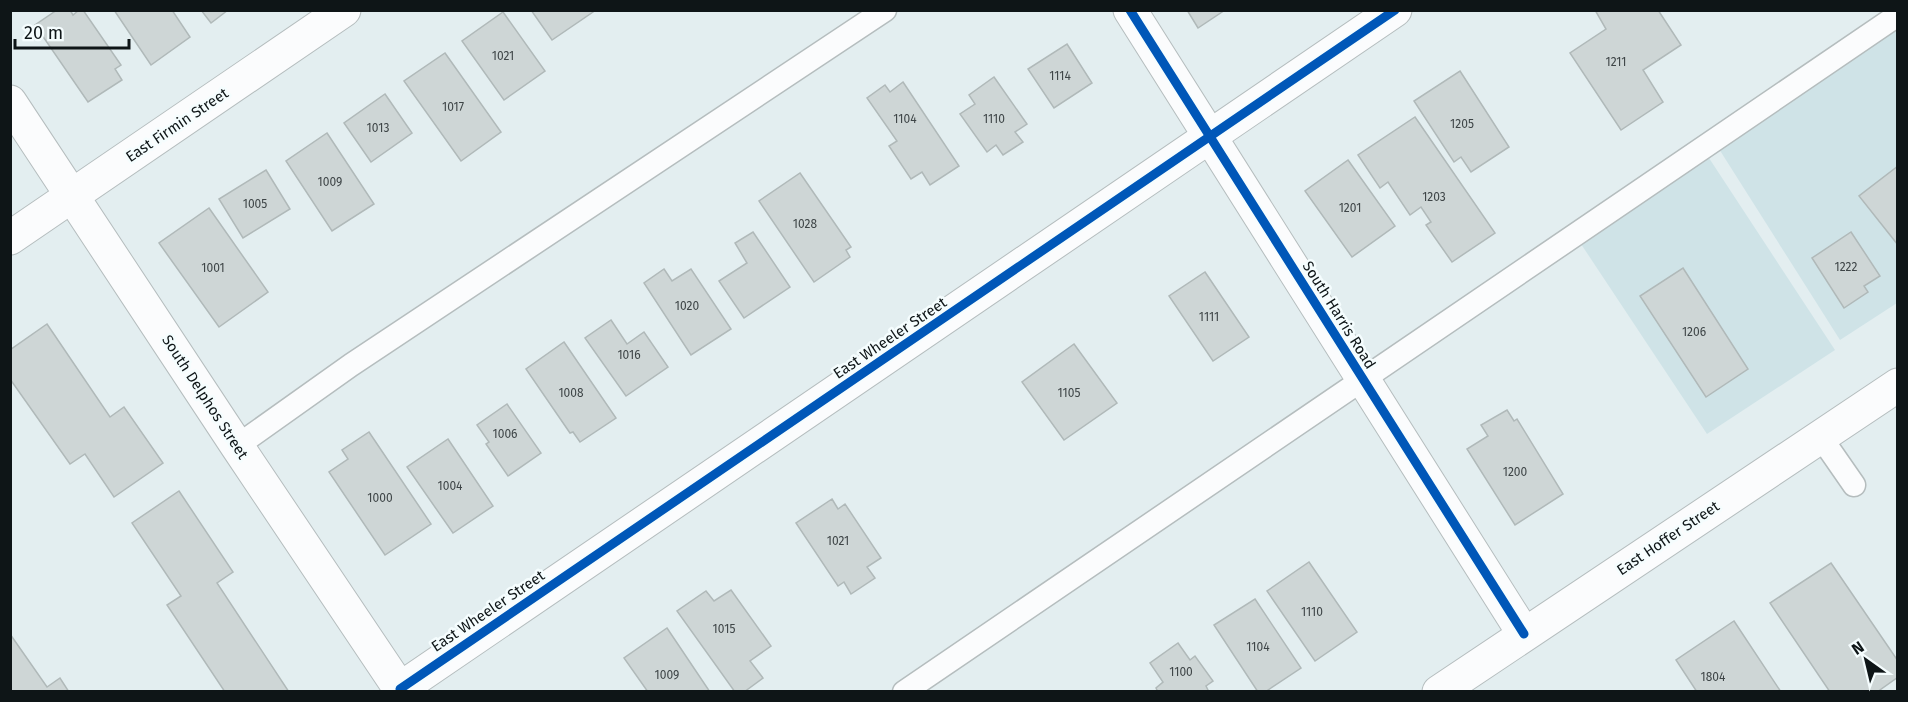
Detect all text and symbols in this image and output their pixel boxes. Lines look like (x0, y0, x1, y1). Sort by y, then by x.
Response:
scale bar (15, 12, 129, 50)
text: 20 m (24, 22, 63, 44)
house number: 1021 (492, 49, 514, 63)
house number: 1211 (1605, 55, 1627, 69)
house number: 1114 (1049, 69, 1071, 83)
street label: East Firmin Street (122, 84, 232, 166)
house number: 1017 (442, 100, 464, 114)
house number: 1104 (893, 112, 917, 126)
house number: 1110 (983, 112, 1005, 126)
house number: 1205 (1450, 117, 1474, 131)
house number: 1013 (367, 121, 389, 135)
house number: 1009 (318, 175, 342, 189)
house number: 1203 (1422, 190, 1446, 204)
house number: 1005 (243, 197, 267, 211)
house number: 1201 (1339, 201, 1361, 215)
house number: 1028 (793, 217, 818, 231)
street label: South Harris Road (1299, 258, 1379, 372)
house number: 1222 (1834, 260, 1858, 274)
house number: 1001 (201, 261, 225, 275)
street label: East Wheeler Street (830, 293, 951, 383)
house number: 1020 (675, 299, 699, 313)
house number: 1111 (1199, 310, 1219, 324)
house number: 1206 (1682, 325, 1706, 339)
street label: South Delphos Street (158, 332, 252, 463)
house number: 1016 (617, 348, 641, 362)
house number: 1008 (558, 386, 584, 400)
house number: 1105 (1058, 386, 1080, 400)
house number: 1006 (493, 427, 517, 441)
house number: 1200 (1503, 465, 1528, 479)
house number: 1004 (438, 479, 463, 493)
house number: 1000 (367, 491, 393, 505)
street label: East Hoffer Street (1613, 497, 1723, 579)
house number: 1021 (827, 534, 849, 548)
street label: East Wheeler Street (428, 566, 549, 656)
house number: 1110 (1301, 605, 1323, 619)
house number: 1015 (713, 622, 735, 636)
north arrow (1836, 630, 1896, 690)
text: N (1848, 637, 1868, 659)
house number: 1104 (1246, 640, 1270, 654)
house number: 1100 (1169, 665, 1193, 679)
house number: 1009 (655, 668, 679, 682)
house number: 1804 (1701, 670, 1726, 684)

